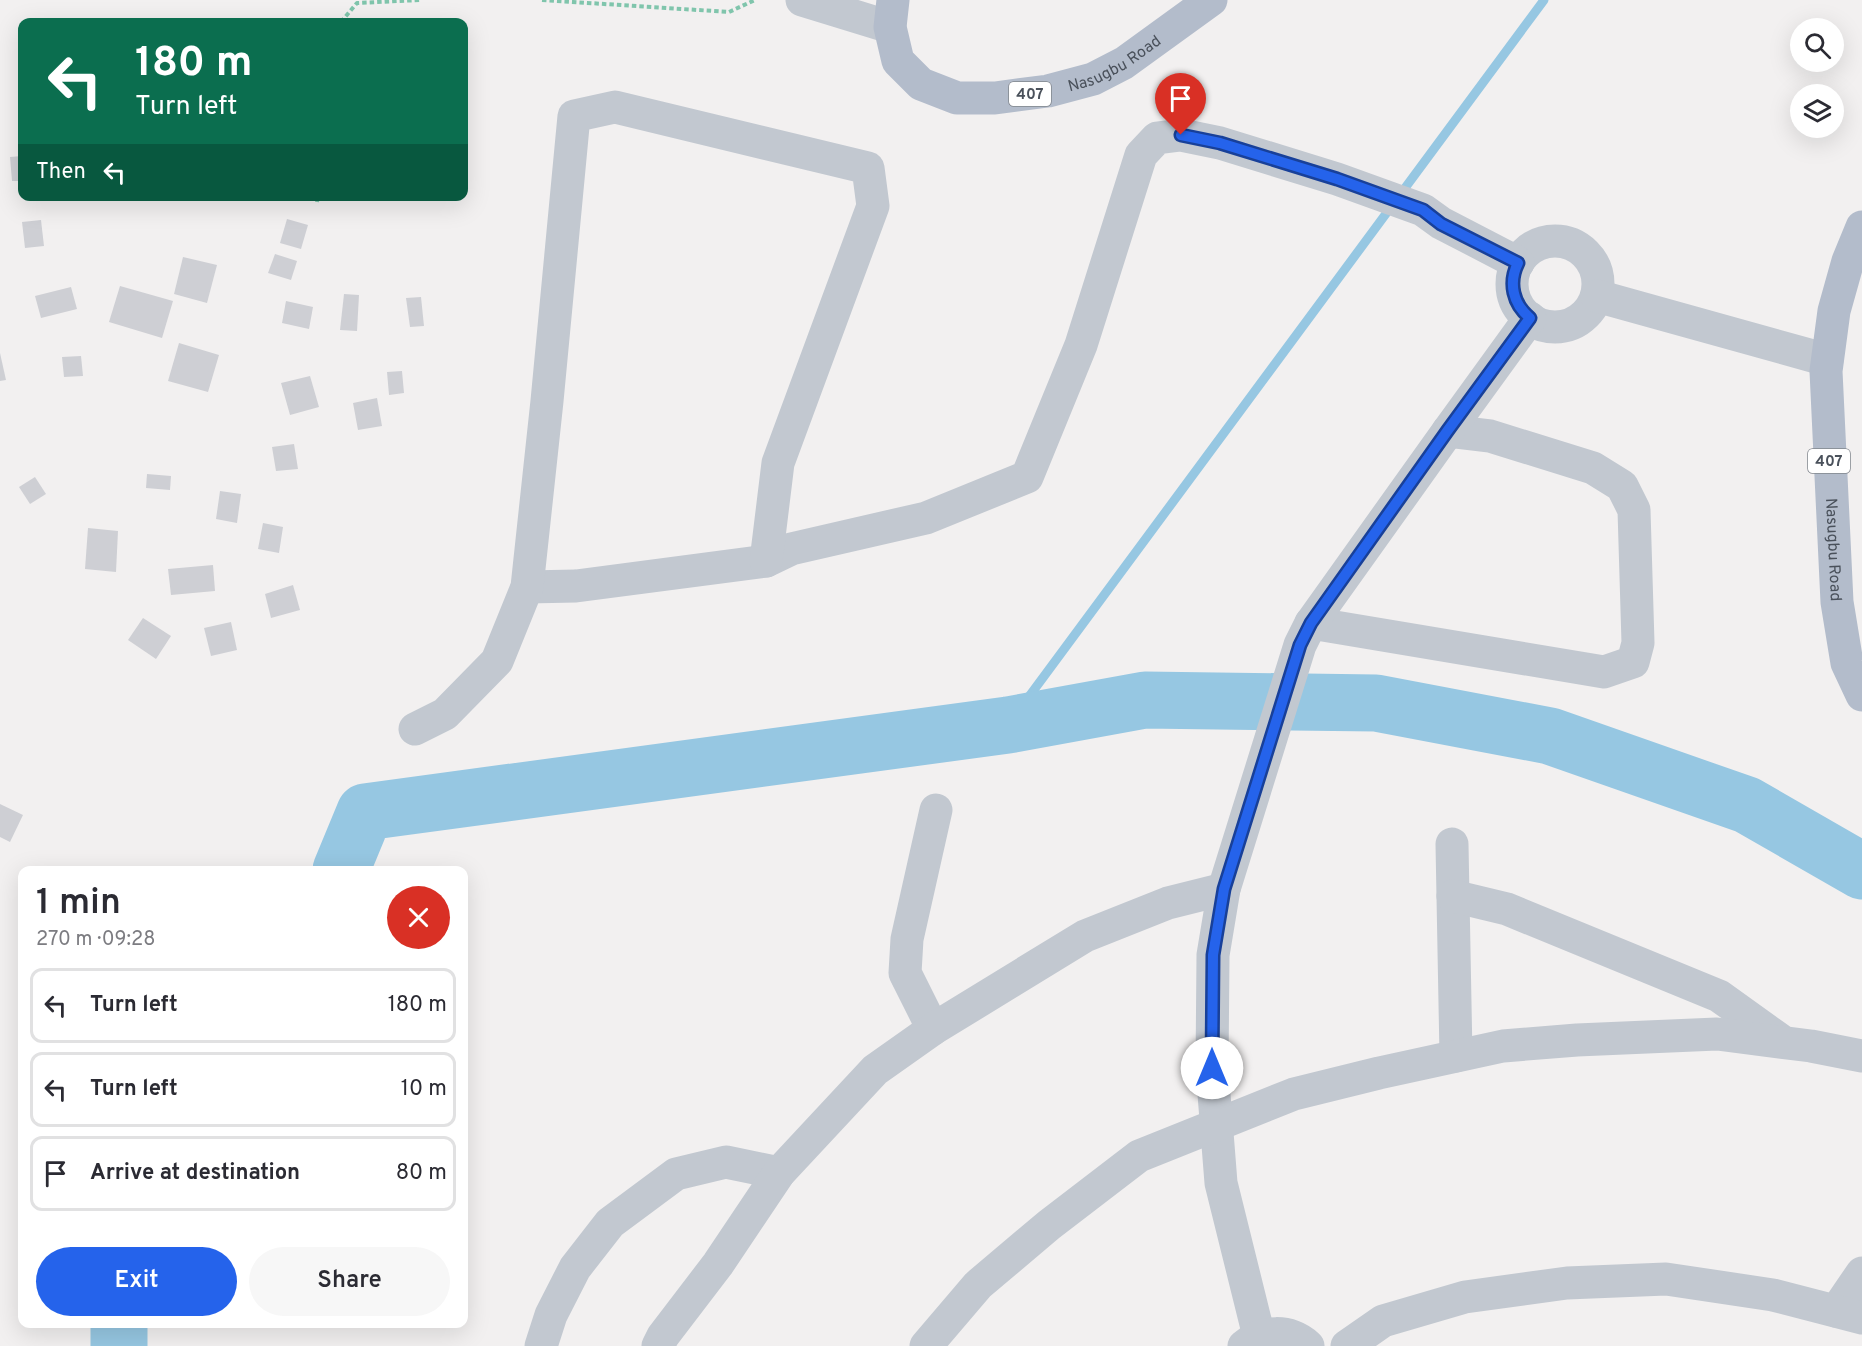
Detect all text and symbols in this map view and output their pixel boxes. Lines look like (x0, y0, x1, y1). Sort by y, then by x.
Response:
map controls (1790, 18, 1844, 138)
button: search (1790, 18, 1844, 72)
street label: Nasugbu Road (1066, 32, 1166, 97)
text: 180 m (135, 38, 252, 91)
icon: left (36, 42, 114, 120)
pin (1155, 73, 1206, 135)
road number: 407 (1009, 82, 1051, 106)
icon: arrive (1164, 82, 1197, 115)
button: layers (1790, 84, 1844, 138)
text: Turn left (135, 90, 237, 124)
icon: left (98, 156, 131, 189)
text: Then (36, 159, 86, 186)
road number: 407 (1808, 449, 1850, 473)
street label: Nasugbu Road (1820, 498, 1845, 602)
text: 1 min (36, 881, 121, 927)
button: close (387, 886, 450, 949)
text: 270 m · 09:28 (36, 927, 156, 953)
icon: left (39, 989, 72, 1022)
text: Turn left (90, 992, 178, 1019)
text: 180 m (388, 992, 447, 1019)
position arrow (1180, 1036, 1244, 1100)
icon: left (39, 1073, 72, 1106)
text: Turn left (90, 1076, 178, 1103)
text: 10 m (401, 1076, 447, 1103)
icon: arrive (39, 1157, 72, 1190)
text: Arrive at destination (90, 1160, 300, 1187)
text: 80 m (396, 1160, 447, 1187)
button: Exit (36, 1247, 237, 1316)
button: Share (249, 1247, 450, 1316)

